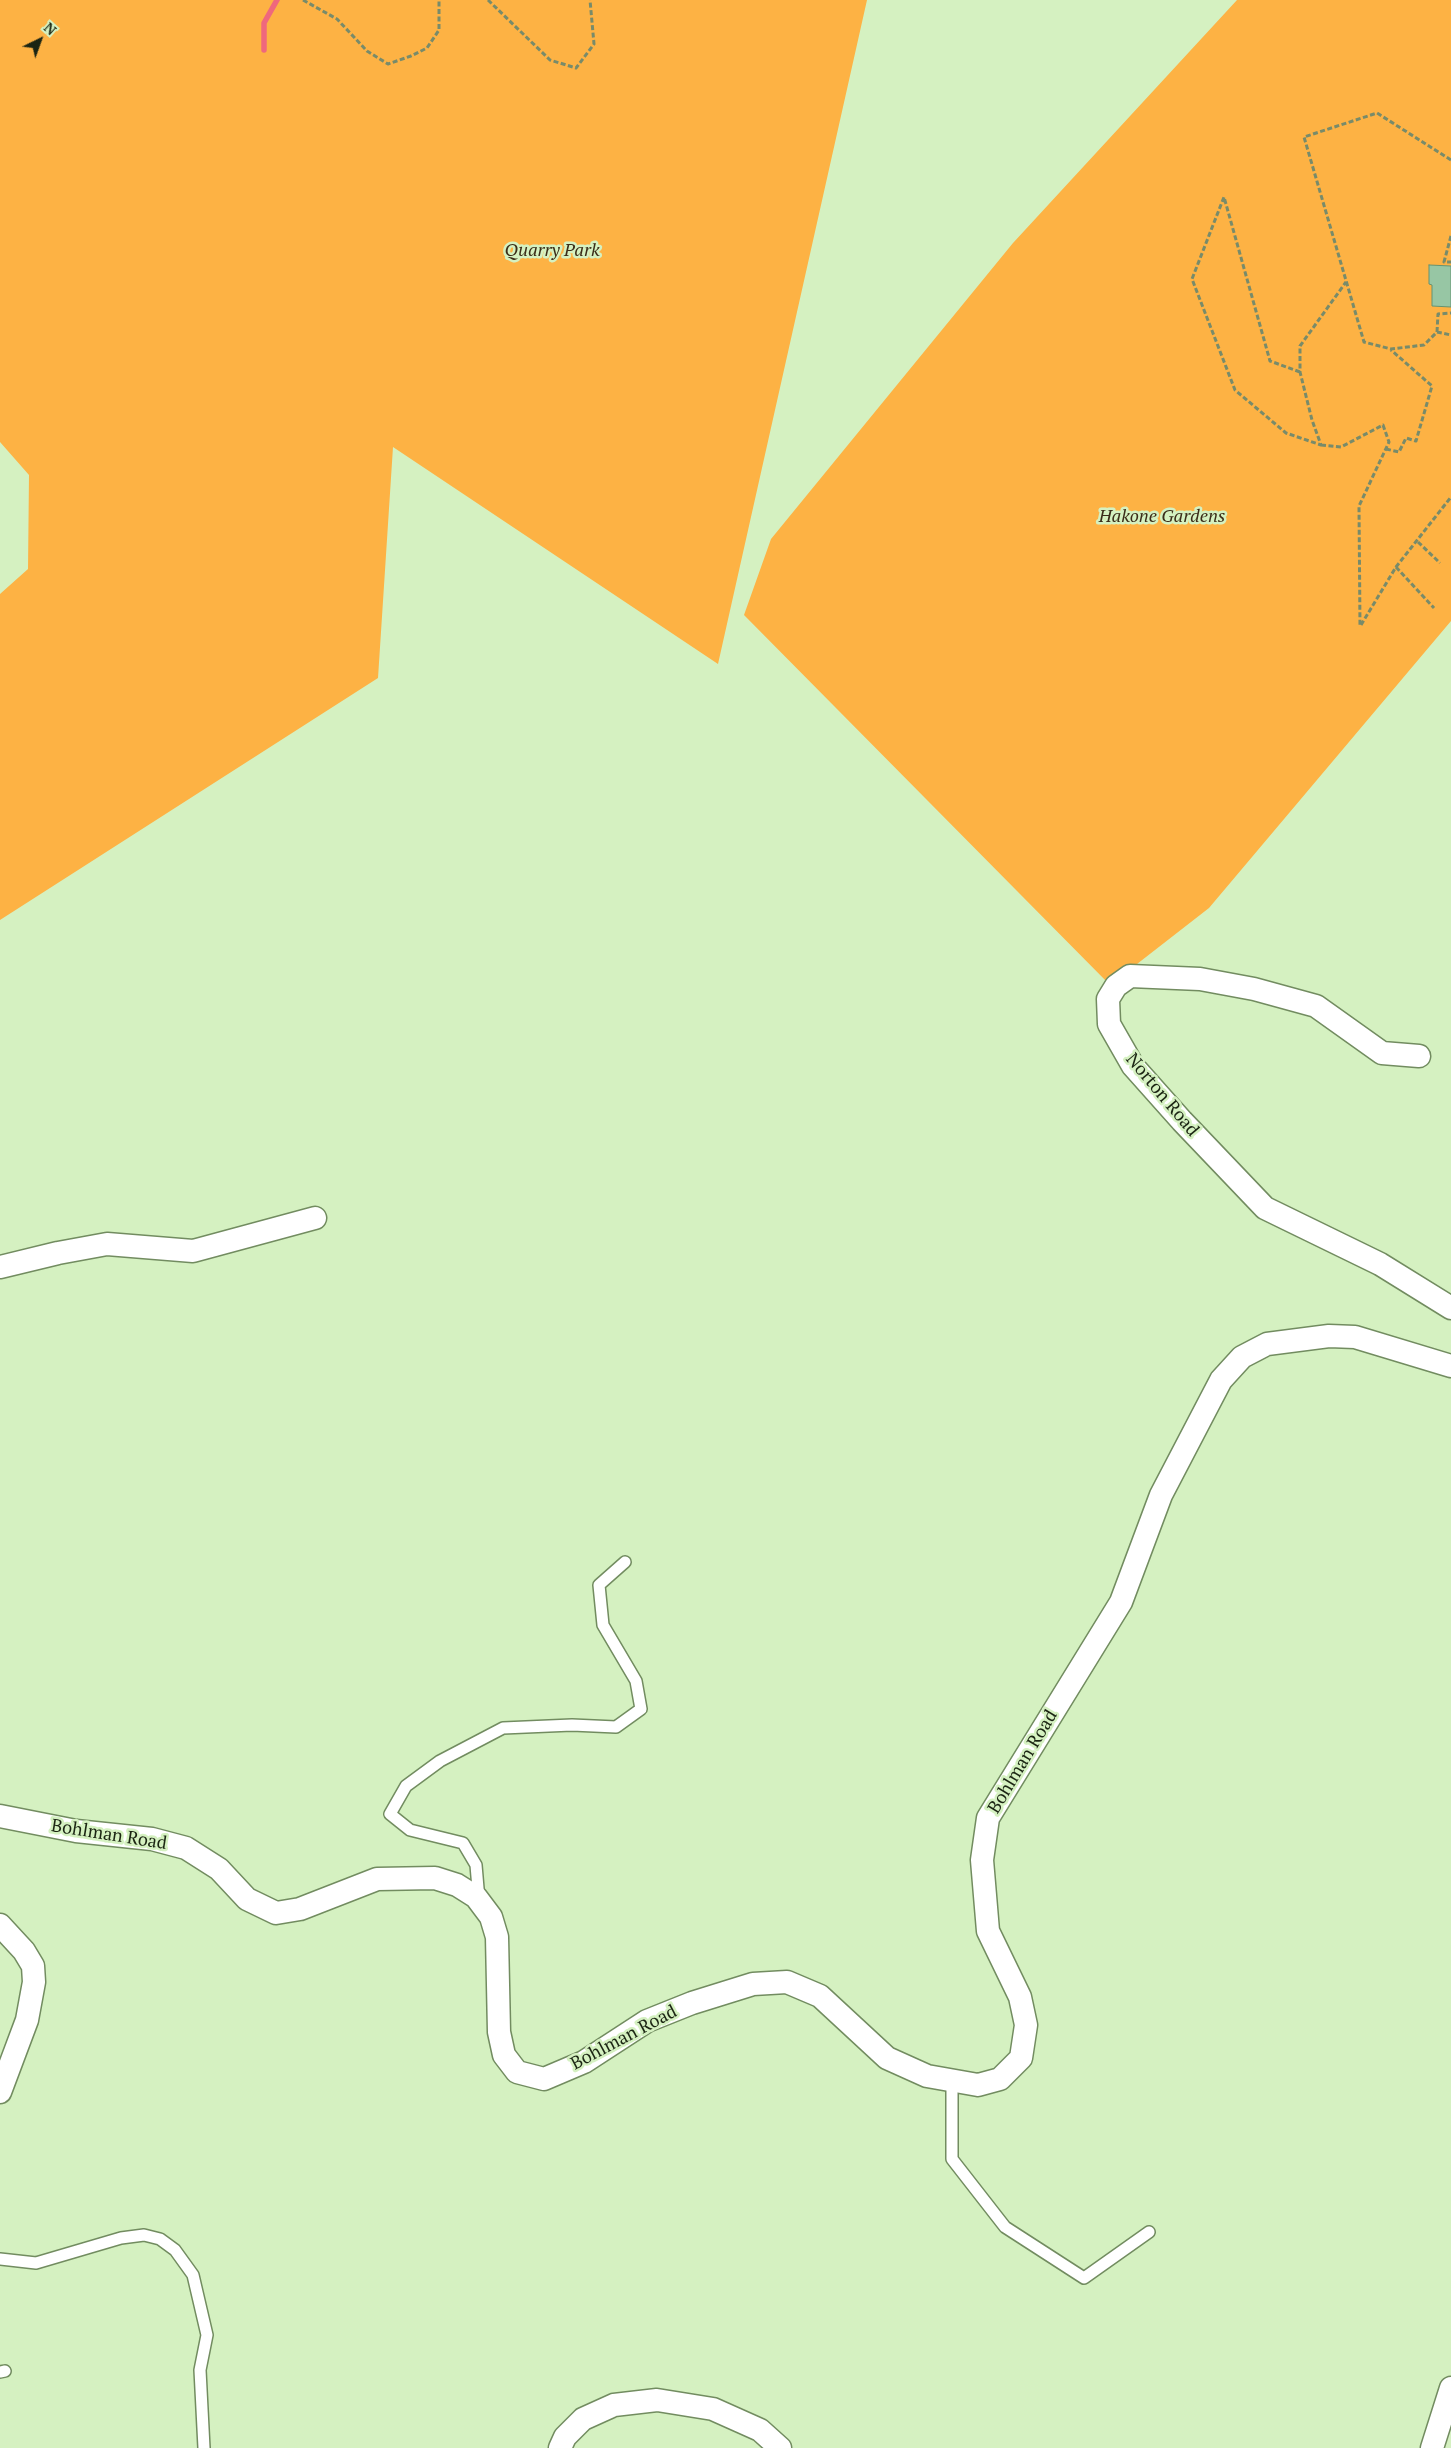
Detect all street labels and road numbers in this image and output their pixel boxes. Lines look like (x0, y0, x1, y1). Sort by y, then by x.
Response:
street label: Norton Road (1121, 1049, 1203, 1141)
street label: Bohlman Road (984, 1706, 1062, 1818)
street label: Bohlman Road (50, 1815, 168, 1855)
street label: Bohlman Road (567, 2001, 681, 2075)

